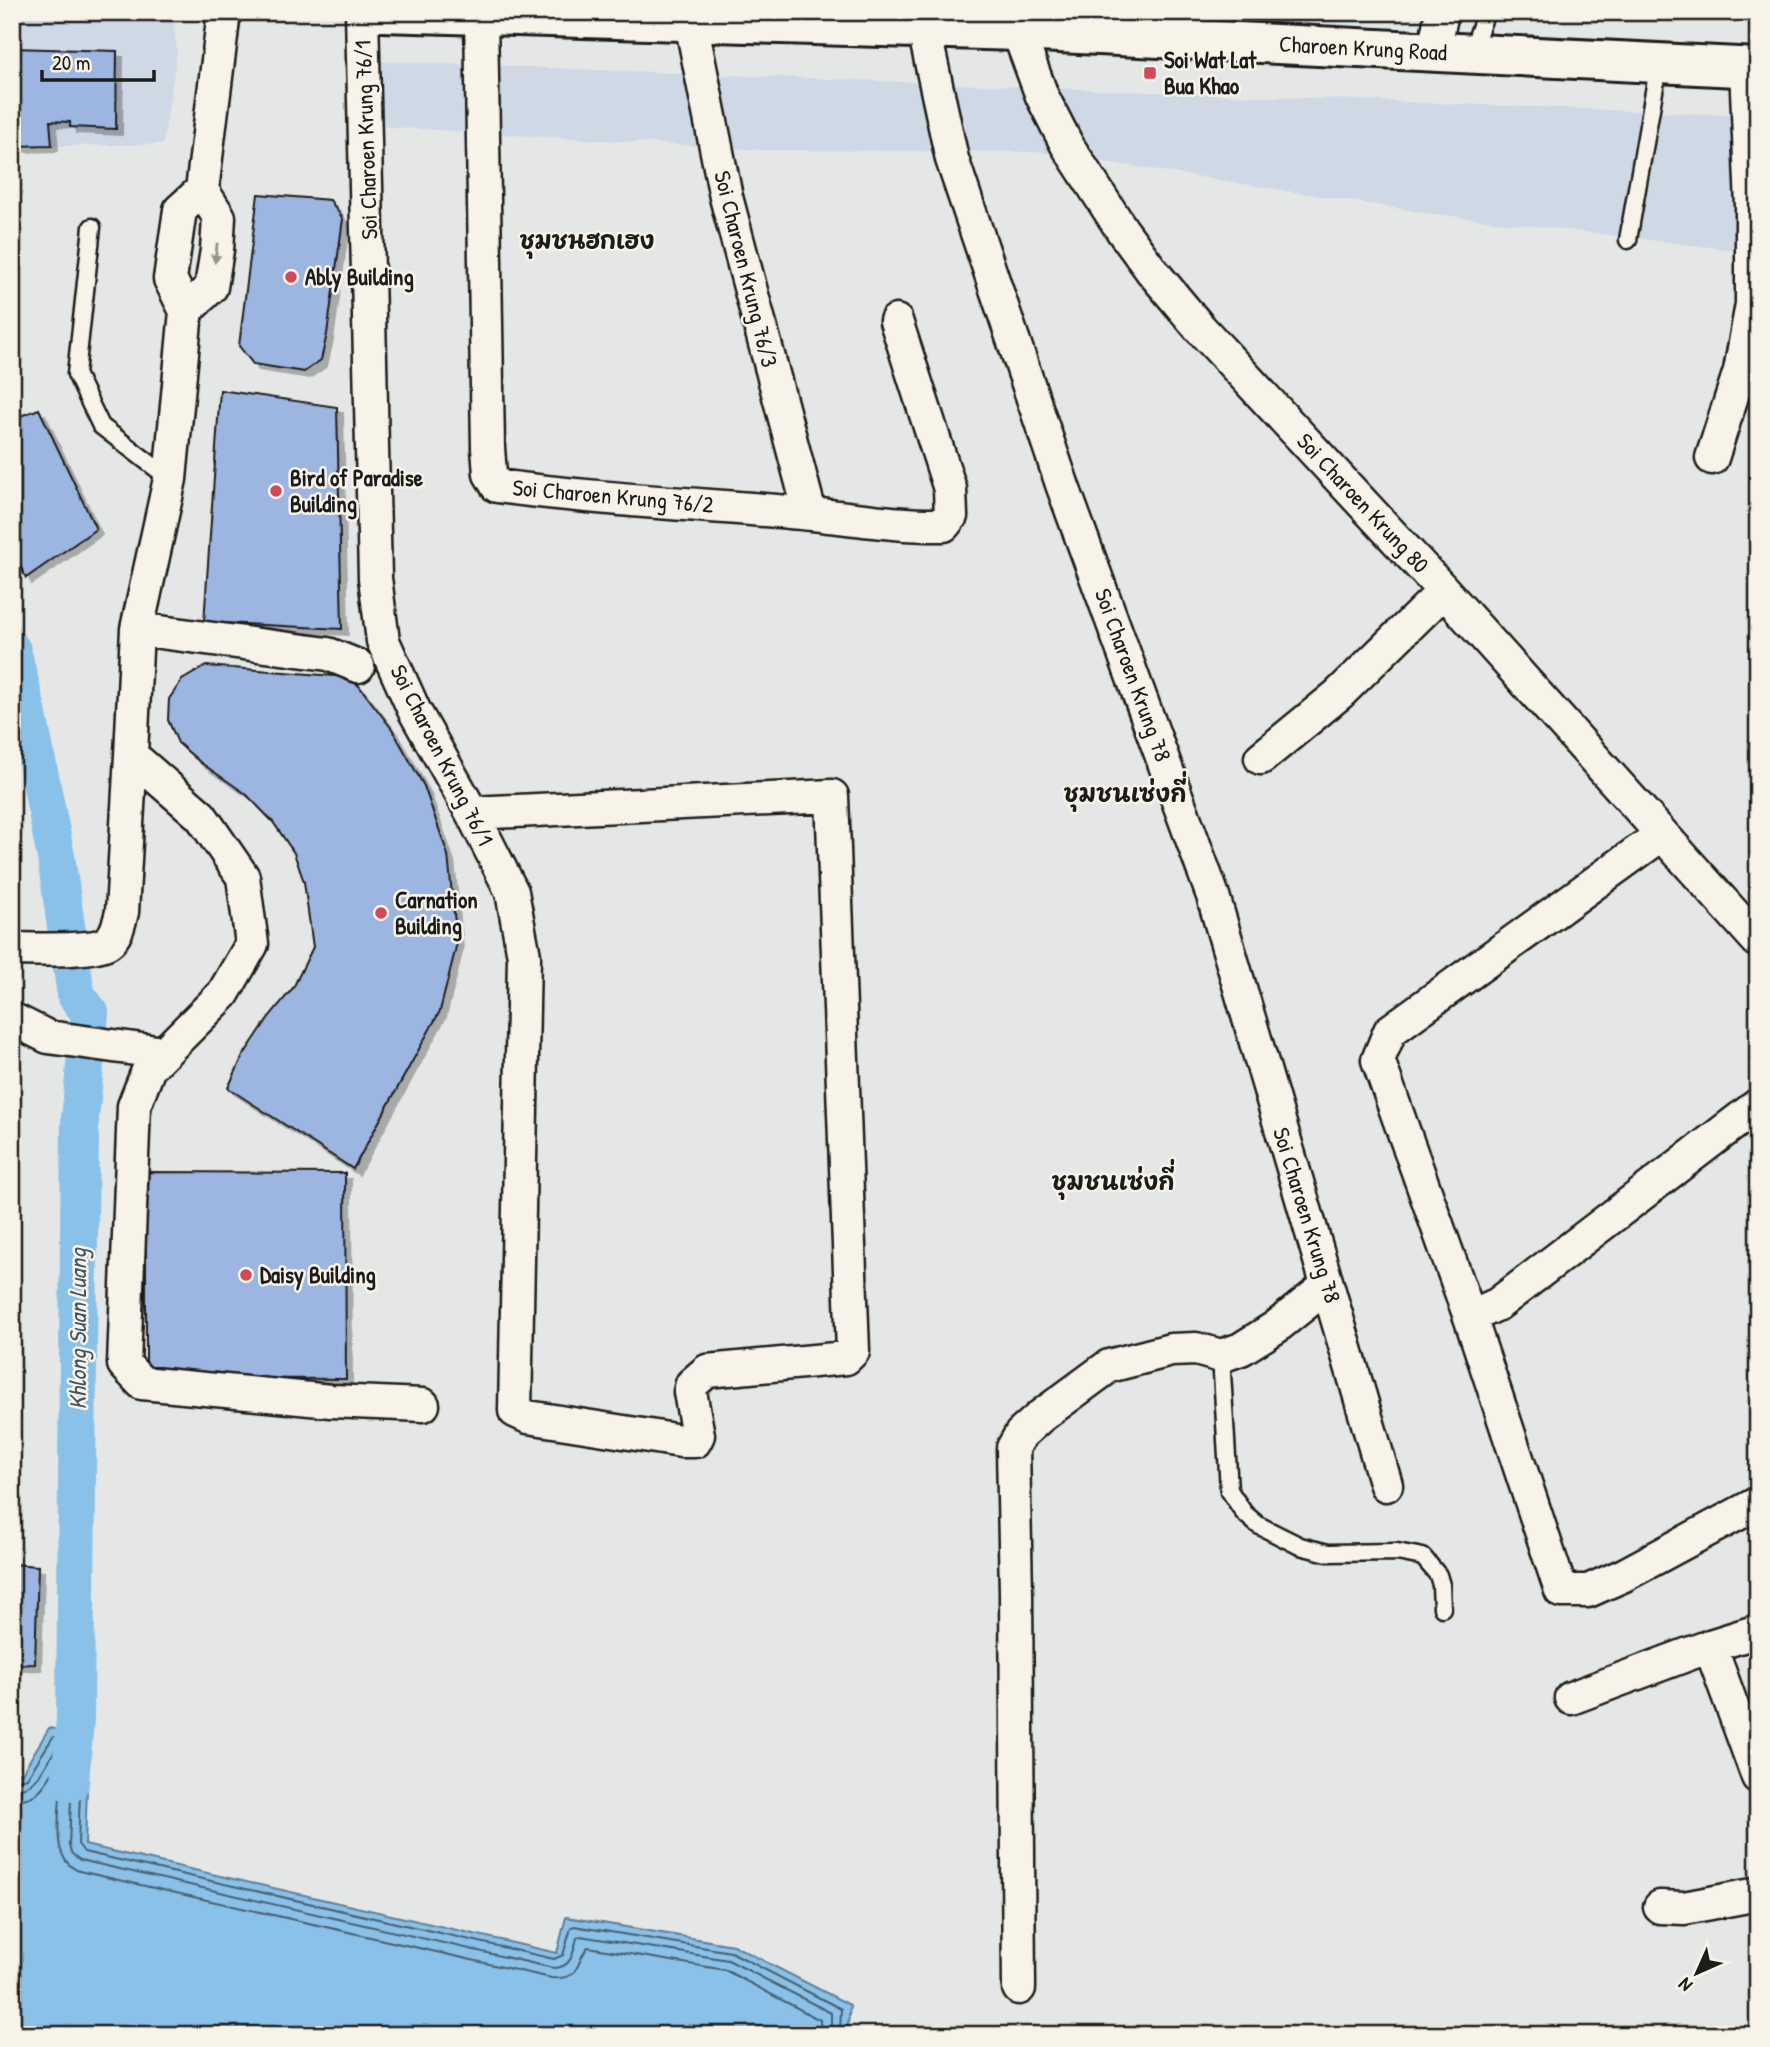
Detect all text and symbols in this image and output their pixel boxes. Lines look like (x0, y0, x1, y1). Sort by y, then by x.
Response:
street label: Charoen Krung Road (1278, 28, 1448, 67)
scale bar (42, 38, 154, 82)
street label: Soi Charoen Krung 76/1 (347, 40, 384, 240)
place label: Soi Wat Lat Bua Khao (1164, 44, 1257, 101)
text: 20 m (52, 48, 90, 77)
marker: Soi Wat Lat Bua Khao (1142, 65, 1158, 81)
street label: Soi Charoen Krung 76/3 (707, 168, 786, 370)
district label: ชุมชนฮกเฮง (520, 224, 654, 259)
one-way arrow (211, 242, 222, 264)
place label: Ably Building (305, 261, 414, 293)
marker: Ably Building (283, 269, 299, 285)
street label: Soi Charoen Krung 80 (1290, 426, 1436, 579)
place label: Bird of Paradise Building (290, 462, 424, 520)
street label: Soi Charoen Krung 76/2 (511, 471, 715, 520)
marker: Bird of Paradise Building (268, 483, 284, 499)
street label: Soi Charoen Krung 78 (1088, 584, 1179, 766)
street label: Soi Charoen Krung 76/1 (383, 659, 501, 851)
district label: ชุมชนเซ่งกี่ (1064, 770, 1187, 812)
place label: Carnation Building (395, 884, 478, 942)
marker: Carnation Building (373, 905, 389, 921)
street label: Soi Charoen Krung 78 (1266, 1123, 1349, 1306)
district label: ชุมชนเซ่งกี่ (1052, 1158, 1175, 1200)
water label: Khlong Suan Luang (61, 1247, 94, 1410)
place label: Daisy Building (260, 1259, 376, 1291)
marker: Daisy Building (238, 1267, 254, 1283)
north arrow (1662, 1938, 1732, 2008)
text: N (1672, 1972, 1698, 1998)

